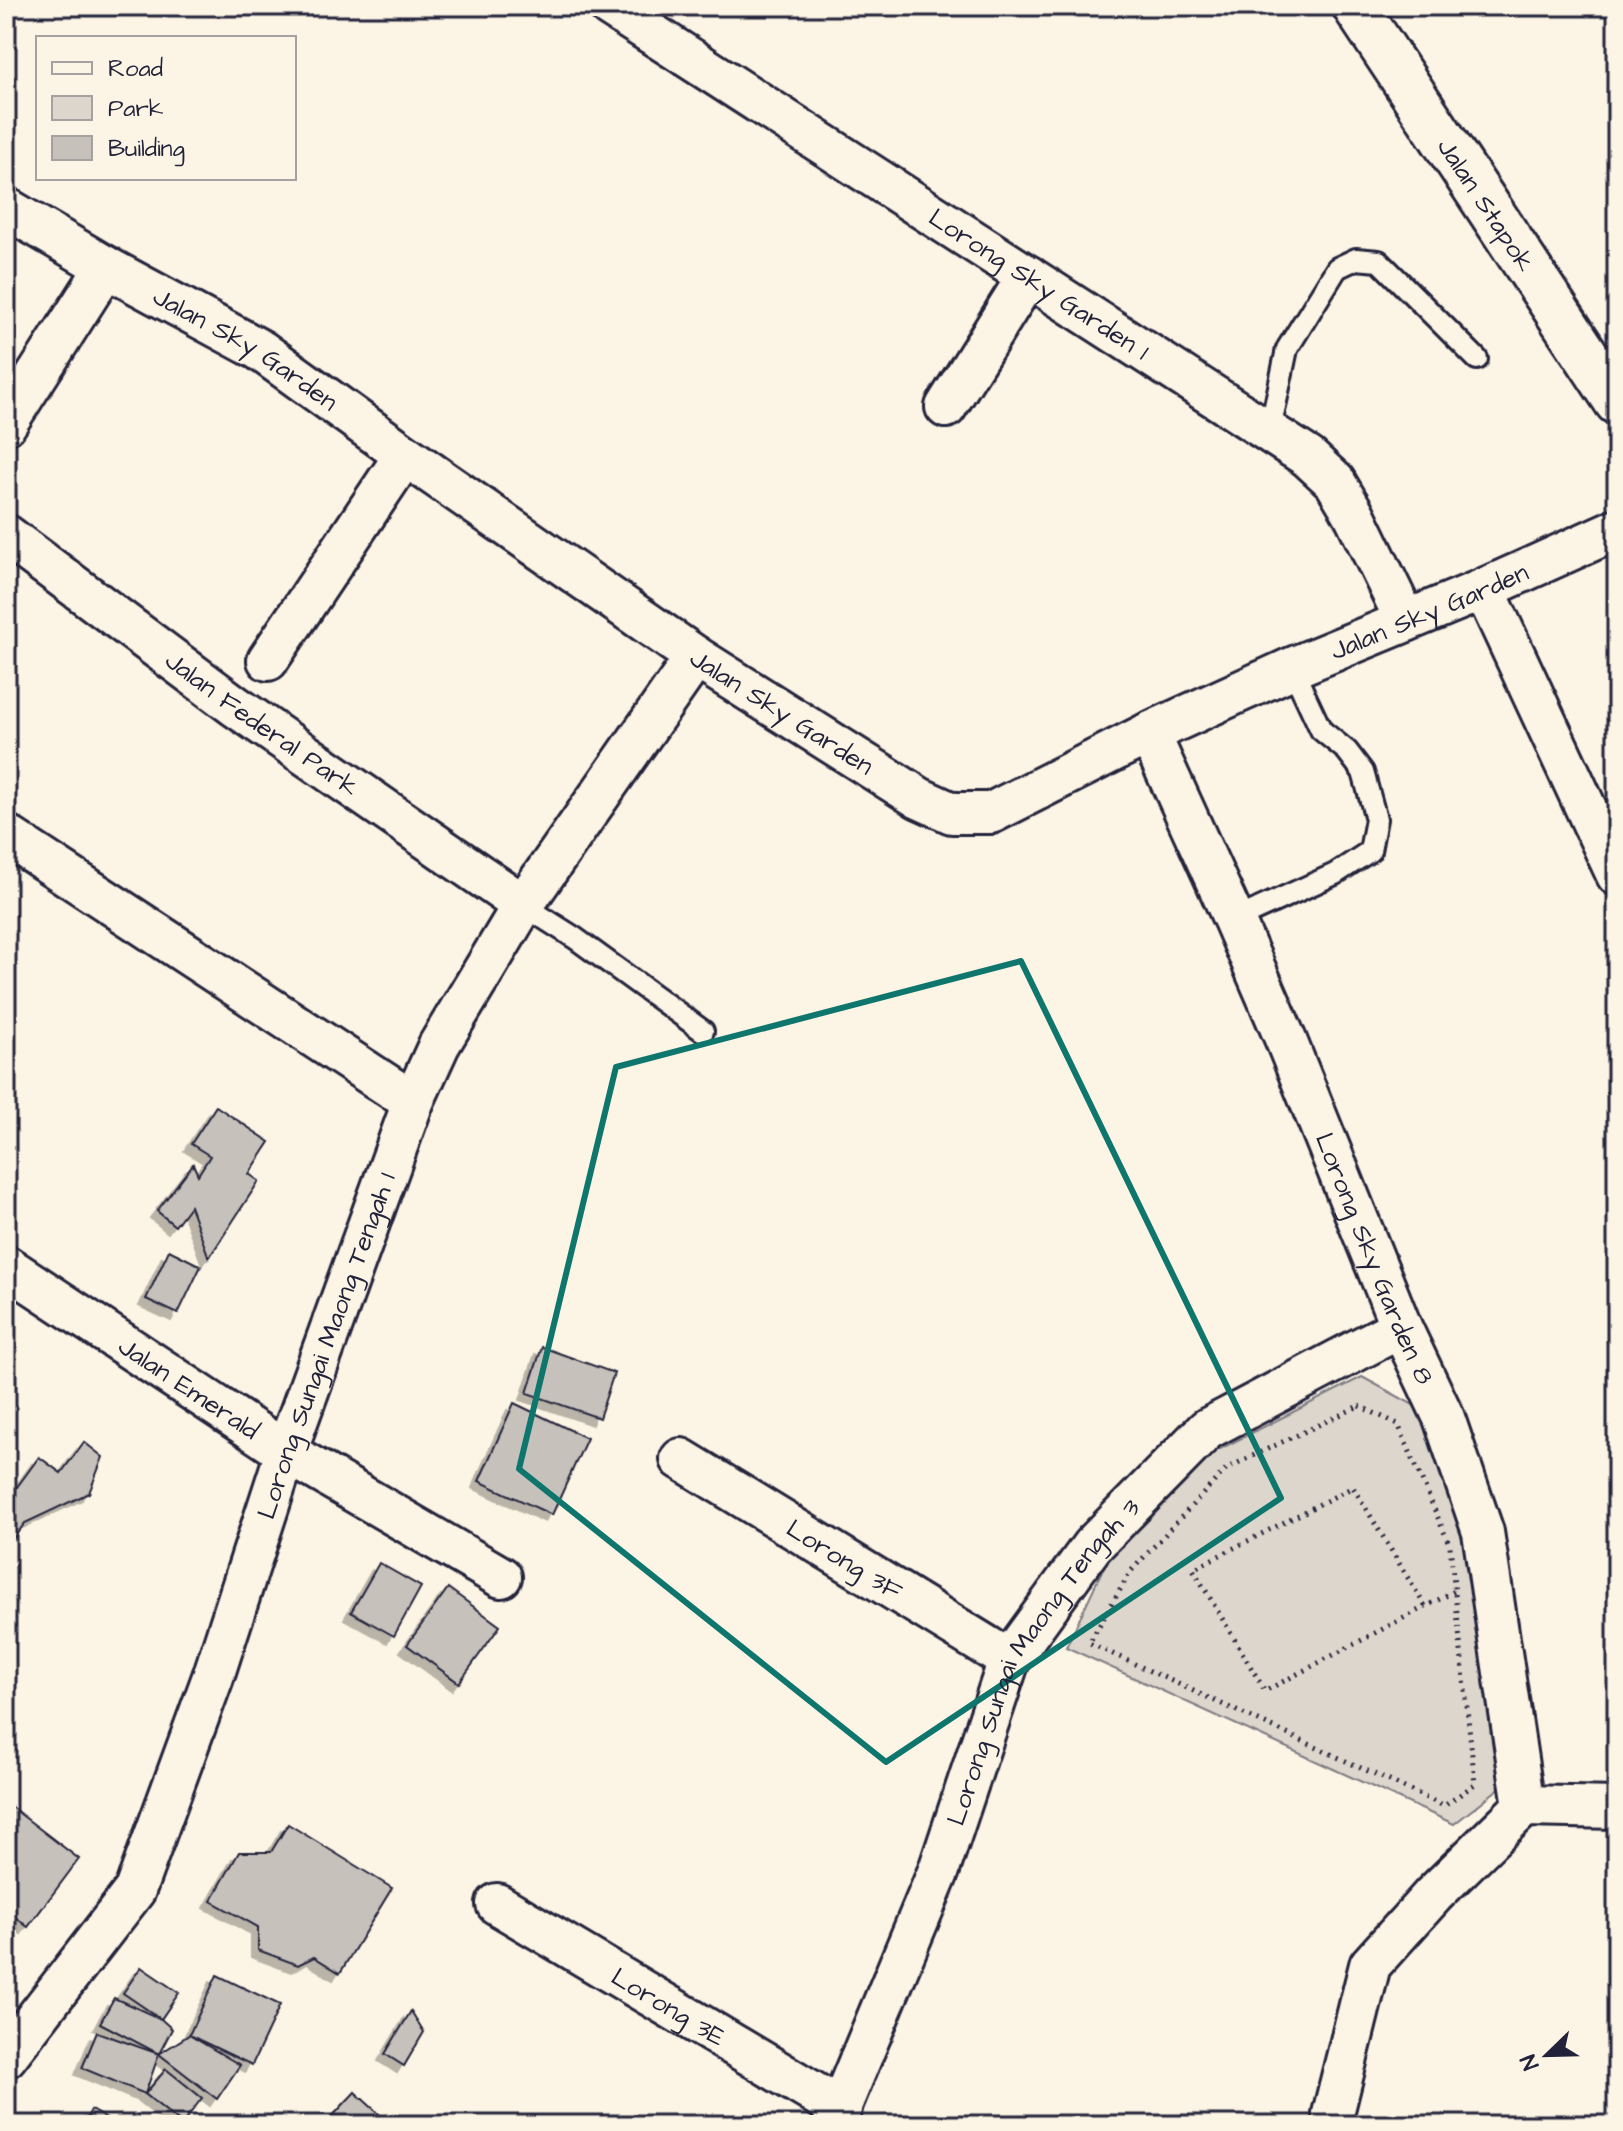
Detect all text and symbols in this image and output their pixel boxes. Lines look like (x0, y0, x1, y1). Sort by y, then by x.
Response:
legend (36, 36, 296, 180)
text: Road (108, 52, 163, 86)
text: Park (108, 92, 164, 126)
street label: Jalan Stapok (1428, 131, 1543, 279)
text: Building (108, 132, 185, 167)
street label: Lorong Sky Garden 1 (922, 200, 1156, 369)
street label: Jalan Sky Garden (147, 279, 345, 420)
street label: Jalan Sky Garden (1325, 554, 1534, 669)
street label: Jalan Sky Garden (683, 641, 880, 784)
street label: Jalan Federal Park (157, 643, 366, 805)
street label: Lorong Sky Garden 8 (1306, 1128, 1443, 1391)
street label: Lorong Sungai Maong Tengah 1 (249, 1168, 405, 1523)
street label: Jalan Emerald (111, 1329, 266, 1449)
street label: Lorong Sungai Maong Tengah 3 (938, 1491, 1148, 1830)
street label: Lorong 3F (779, 1511, 909, 1609)
street label: Lorong 3E (604, 1959, 732, 2055)
north arrow (1507, 2015, 1587, 2095)
text: N (1513, 2050, 1547, 2075)

